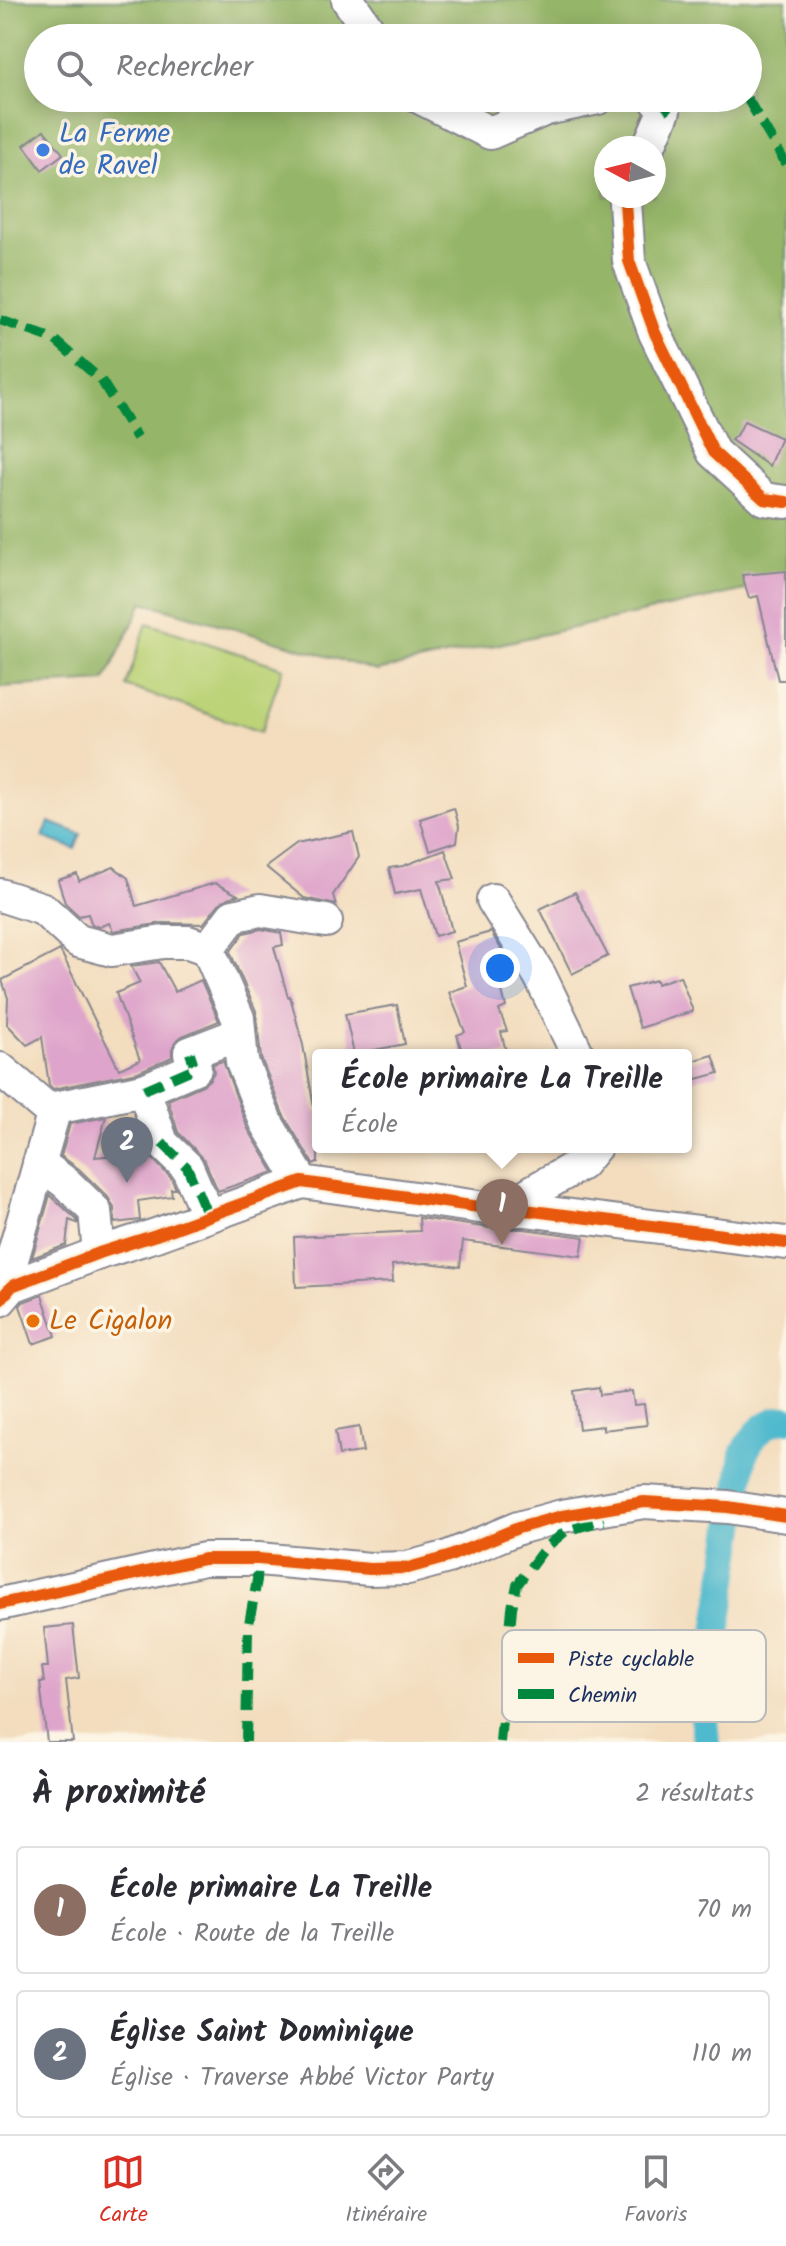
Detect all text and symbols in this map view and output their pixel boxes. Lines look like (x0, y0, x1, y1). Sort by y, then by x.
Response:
search box (24, 24, 762, 112)
text: Rechercher (116, 44, 253, 92)
icon: search (52, 46, 96, 90)
place label: La Ferme de Ravel (59, 112, 170, 189)
north arrow (594, 136, 666, 208)
marker: La Ferme de Ravel (34, 141, 52, 159)
your location (480, 948, 520, 988)
popup (312, 1049, 692, 1153)
text: École primaire La Treille (341, 1056, 663, 1104)
text: École (341, 1104, 398, 1146)
pin: 2 (101, 1117, 153, 1183)
pin: 1 (476, 1179, 528, 1245)
place label: Le Cigalon (49, 1299, 172, 1344)
marker: Le Cigalon (24, 1312, 42, 1330)
legend (502, 1630, 766, 1722)
text: Piste cyclable (568, 1643, 694, 1678)
text: Chemin (568, 1679, 637, 1714)
text: À proximité (32, 1767, 205, 1821)
text: 2 résultats (635, 1773, 754, 1815)
text: École primaire La Treille (110, 1865, 432, 1913)
text: 1 (56, 1889, 64, 1931)
text: 70 m (696, 1889, 752, 1931)
text: École · Route de la Treille (110, 1913, 394, 1955)
text: Église Saint Dominique (110, 2009, 414, 2057)
text: 2 (52, 2033, 68, 2075)
text: 110 m (692, 2033, 752, 2075)
text: Église · Traverse Abbé Victor Party (110, 2057, 494, 2099)
tab: Carte (99, 2150, 148, 2233)
tab: Itinéraire (345, 2150, 427, 2233)
tab: Favoris (624, 2150, 687, 2233)

